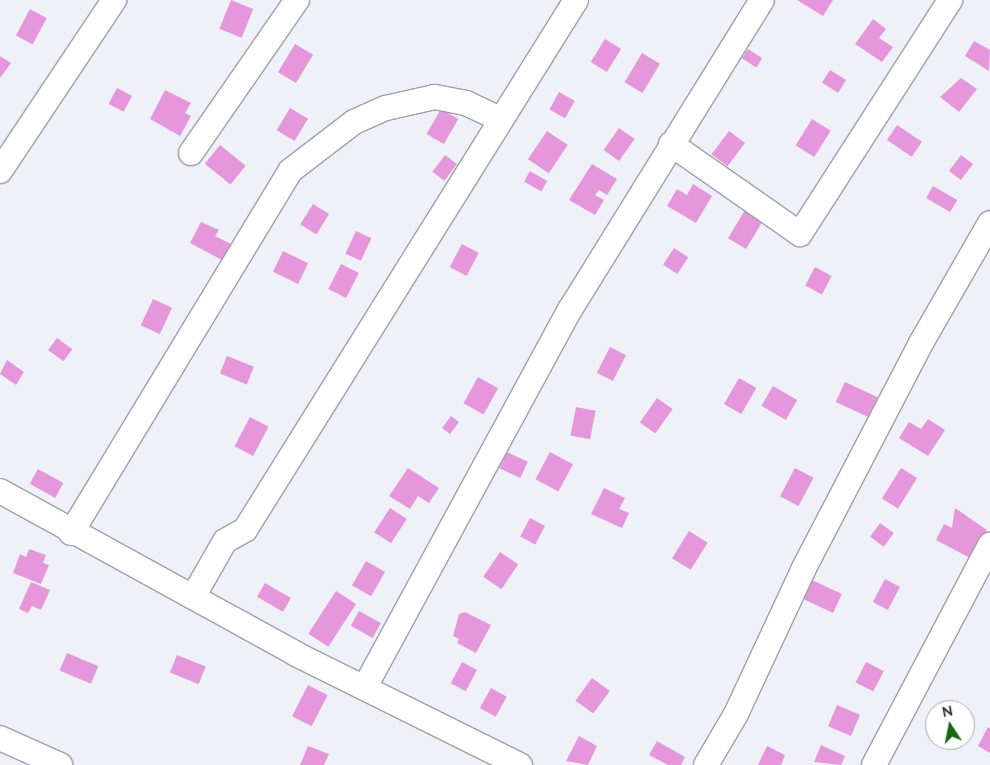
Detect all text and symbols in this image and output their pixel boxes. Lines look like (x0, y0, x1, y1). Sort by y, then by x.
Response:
north arrow (925, 700, 975, 750)
text: N (940, 701, 954, 721)

